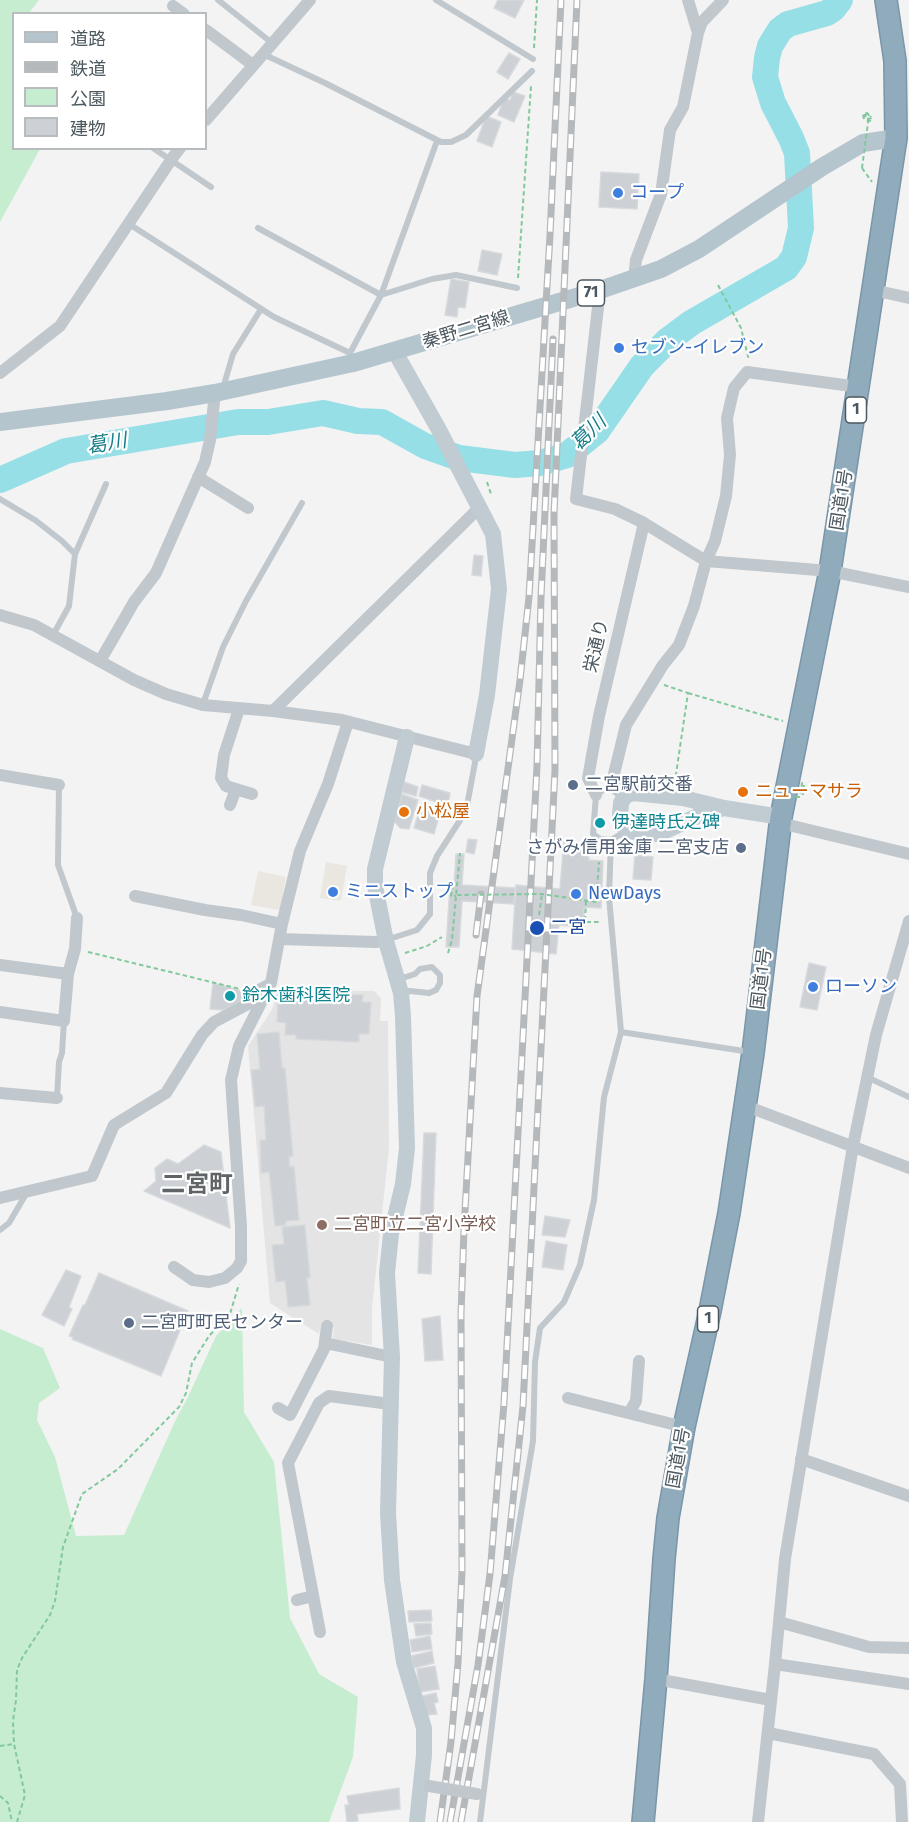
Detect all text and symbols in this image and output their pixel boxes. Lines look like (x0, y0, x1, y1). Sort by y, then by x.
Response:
legend (12, 12, 207, 150)
text: 道路 (70, 28, 106, 50)
text: 鉄道 (70, 58, 106, 80)
text: 公園 (70, 88, 106, 110)
text: 建物 (70, 118, 106, 140)
place label: コープ (630, 182, 684, 204)
marker: コープ (611, 186, 625, 200)
road number: 71 (578, 280, 604, 306)
street label: 秦野二宮線 (420, 307, 512, 353)
place label: セブン-イレブン (631, 337, 764, 359)
marker: セブン-イレブン (612, 341, 626, 355)
road number: 1 (846, 397, 866, 423)
water label: 葛川 (566, 410, 612, 456)
water label: 葛川 (85, 429, 129, 459)
street label: 国道1号 (826, 468, 858, 532)
street label: 栄通り (580, 617, 614, 675)
place label: 二宮駅前交番 (585, 774, 693, 796)
marker: 二宮駅前交番 (566, 778, 580, 792)
place label: ニューマサラ (755, 781, 863, 803)
marker: ニューマサラ (736, 785, 750, 799)
place label: 小松屋 (416, 801, 470, 823)
marker: 小松屋 (397, 805, 411, 819)
place label: 伊達時氏之碑 (612, 812, 720, 834)
marker: 伊達時氏之碑 (593, 816, 607, 830)
place label: さがみ信用金庫 二宮支店 (526, 837, 729, 859)
marker: さがみ信用金庫 二宮支店 (734, 841, 748, 855)
place label: ミニストップ (345, 881, 453, 903)
place label: NewDays (588, 883, 661, 905)
marker: ミニストップ (326, 885, 340, 899)
marker: NewDays (569, 887, 583, 901)
place label: 二宮 (550, 917, 586, 939)
marker: 二宮 (528, 919, 546, 937)
street label: 国道1号 (748, 947, 776, 1011)
place label: ローソン (825, 976, 897, 998)
marker: ローソン (806, 980, 820, 994)
place label: 鈴木歯科医院 (242, 985, 350, 1007)
marker: 鈴木歯科医院 (223, 989, 237, 1003)
district label: 二宮町 (161, 1171, 233, 1199)
place label: 二宮町立二宮小学校 (334, 1214, 496, 1236)
marker: 二宮町立二宮小学校 (315, 1218, 329, 1232)
road number: 1 (698, 1306, 718, 1332)
place label: 二宮町町民センター (141, 1312, 303, 1334)
marker: 二宮町町民センター (122, 1316, 136, 1330)
street label: 国道1号 (663, 1426, 695, 1490)

